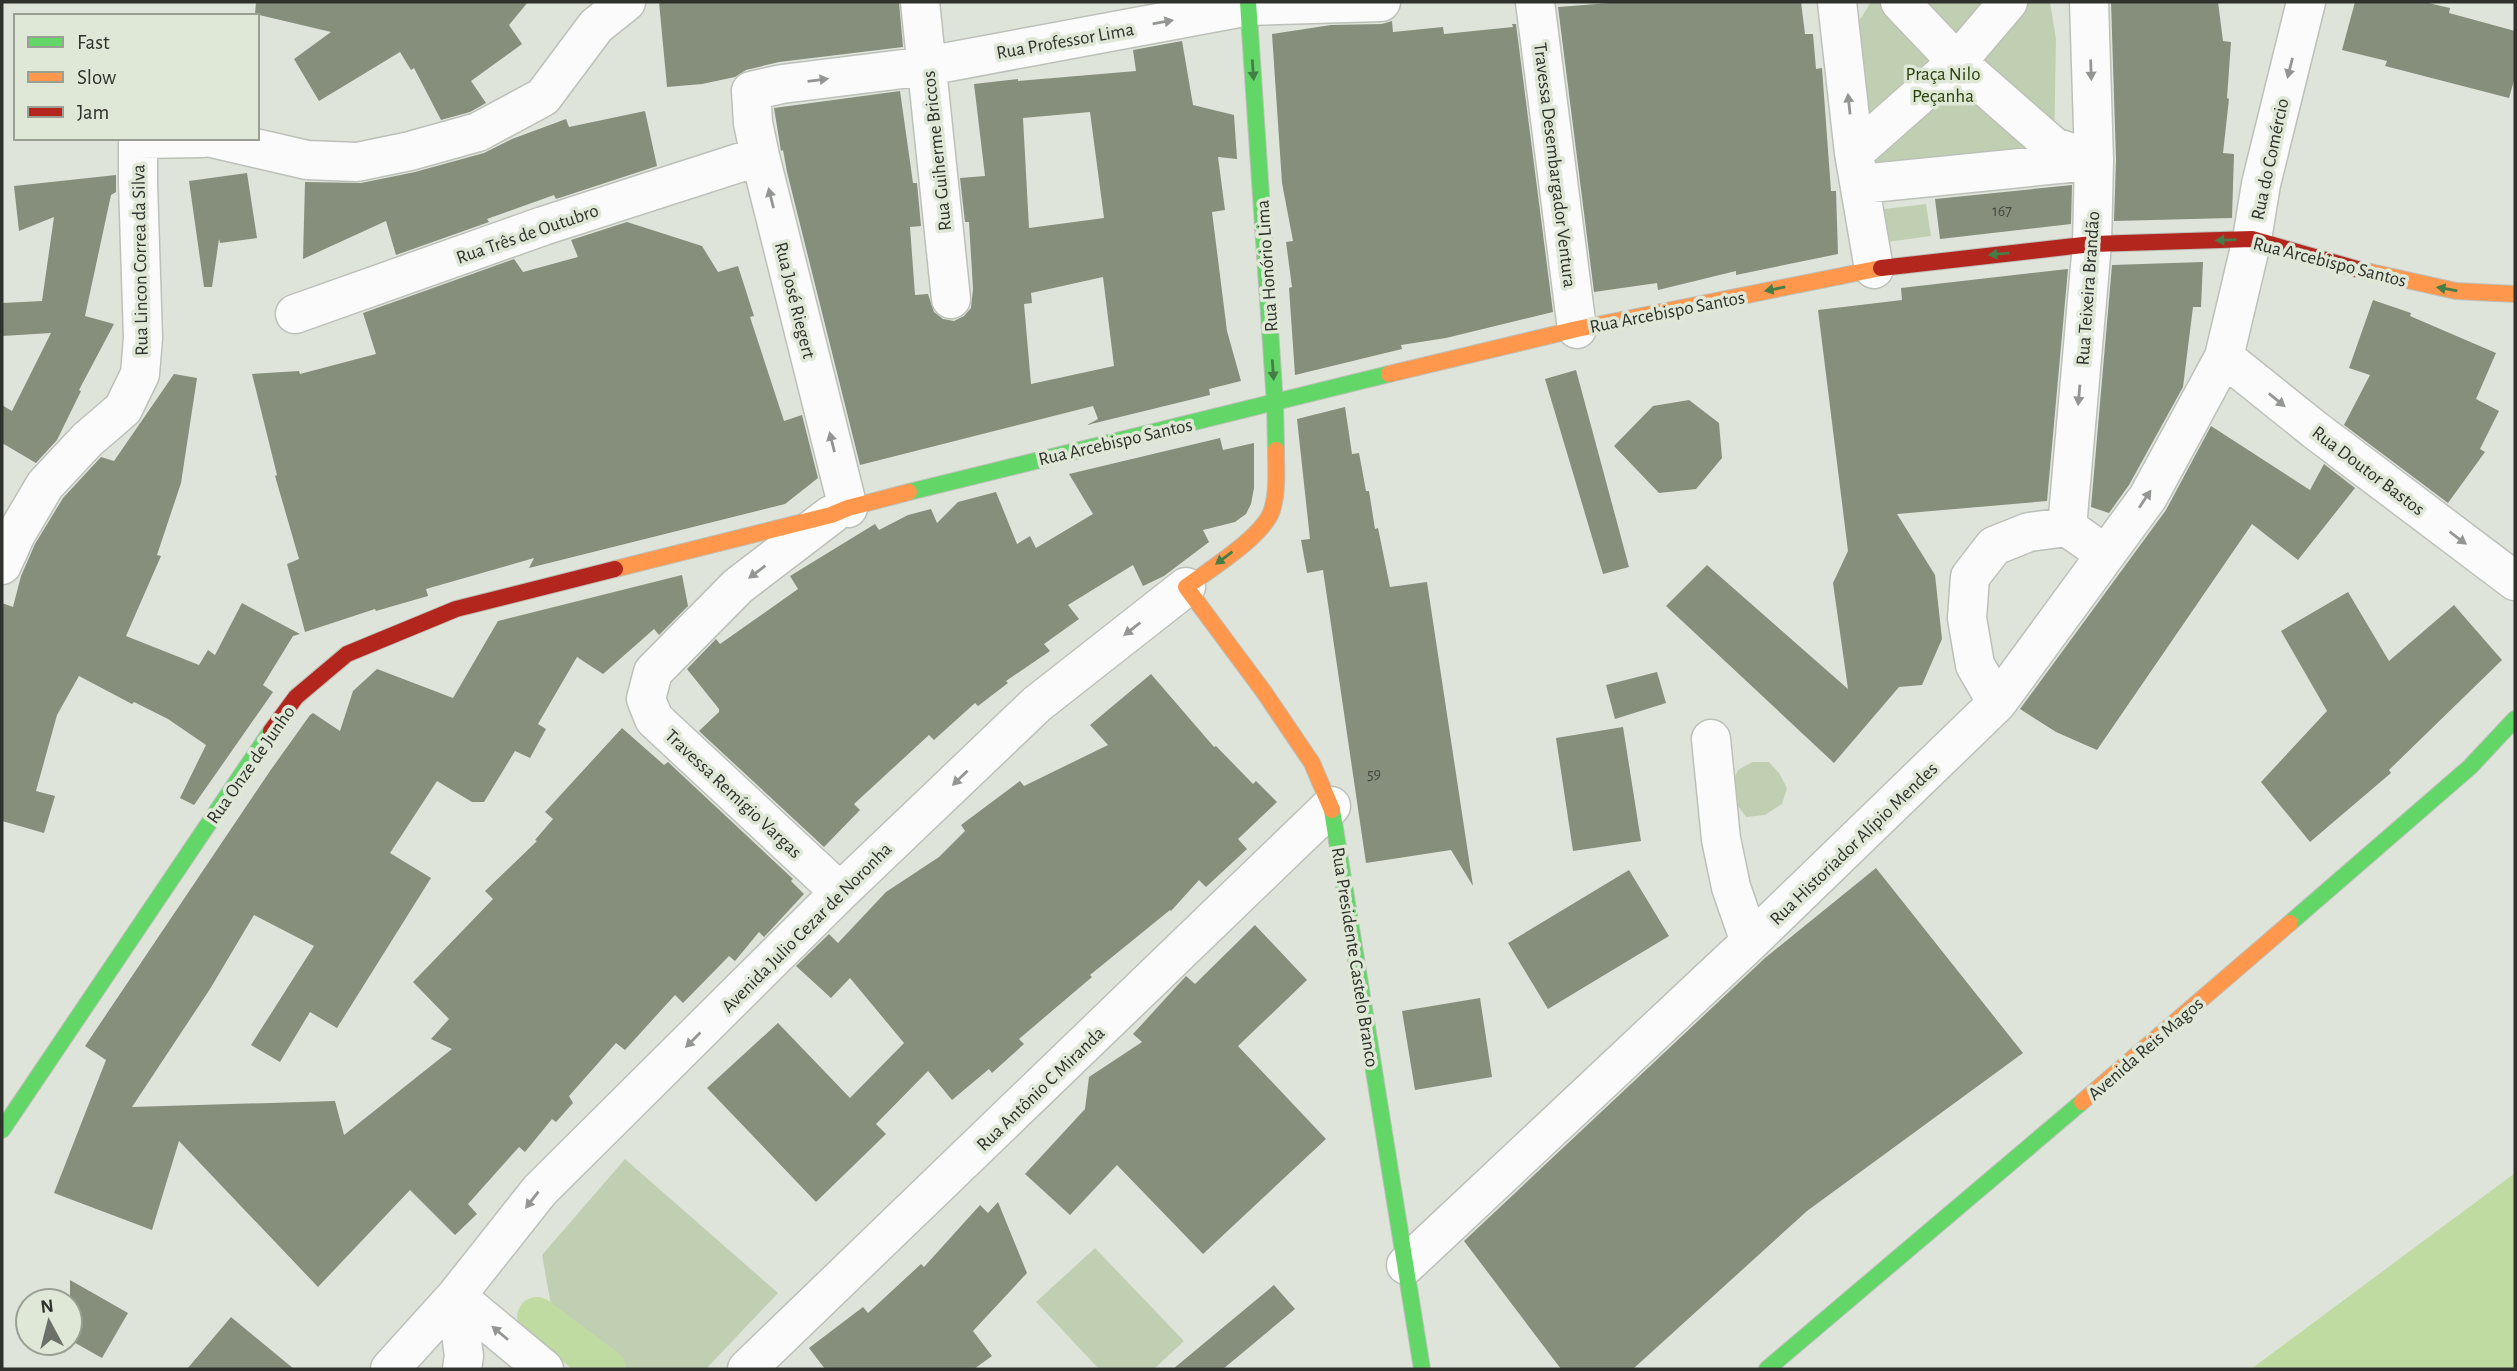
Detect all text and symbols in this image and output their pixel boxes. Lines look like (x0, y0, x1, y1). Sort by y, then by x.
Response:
legend (14, 14, 259, 140)
one-way arrow (1152, 16, 1174, 27)
street label: Rua Professor Lima (995, 20, 1136, 63)
text: Fast (77, 32, 110, 53)
street label: Travessa Desembargador Ventura (1530, 42, 1579, 289)
one-way arrow (2284, 57, 2295, 79)
one-way arrow (1248, 59, 1259, 81)
one-way arrow (2086, 59, 2097, 81)
park label: Praça Nilo Peçanha (1906, 65, 1980, 106)
text: Slow (77, 67, 116, 88)
street label: Rua Guiherme Briccos (920, 70, 955, 232)
one-way arrow (807, 74, 829, 85)
one-way arrow (1843, 93, 1854, 115)
street label: Rua do Comércio (2248, 97, 2293, 222)
text: Jam (77, 102, 109, 123)
street label: Rua Lincon Correa da Silva (129, 164, 152, 356)
one-way arrow (765, 186, 776, 208)
street label: Rua Honório Lima (1253, 199, 1282, 332)
street label: Rua Três de Outubro (454, 201, 601, 268)
house number: 167 (1992, 203, 2012, 219)
street label: Rua Teixeira Brandão (2074, 210, 2103, 366)
one-way arrow (2215, 234, 2237, 245)
street label: Rua Arcebispo Santos (2251, 234, 2408, 291)
street label: Rua José Riegert (771, 240, 818, 361)
one-way arrow (1988, 249, 2010, 260)
one-way arrow (1764, 283, 1786, 294)
one-way arrow (2436, 283, 2458, 294)
street label: Rua Arcebispo Santos (1588, 288, 1746, 337)
one-way arrow (1267, 359, 1278, 381)
one-way arrow (2073, 384, 2084, 406)
one-way arrow (2268, 392, 2286, 407)
street label: Rua Arcebispo Santos (1037, 415, 1194, 469)
street label: Rua Doutor Bastos (2308, 423, 2428, 520)
one-way arrow (826, 431, 837, 453)
one-way arrow (2139, 489, 2152, 509)
one-way arrow (2449, 531, 2467, 545)
one-way arrow (1216, 550, 1234, 565)
one-way arrow (749, 564, 767, 579)
one-way arrow (1123, 622, 1141, 636)
street label: Rua Onze de Junho (204, 702, 299, 827)
street label: Travessa Remígio Vargas (661, 726, 805, 862)
street label: Rua Historiador Alípio Mendes (1767, 759, 1942, 929)
house number: 59 (1367, 766, 1381, 782)
one-way arrow (952, 769, 969, 785)
street label: Avenida Julio Cezar de Noronha (718, 839, 896, 1017)
street label: Rua Presidente Castelo Branco (1328, 846, 1381, 1069)
street label: Avenida Reis Magos (2085, 994, 2207, 1104)
street label: Rua Antônio C Miranda (973, 1023, 1109, 1155)
one-way arrow (684, 1031, 701, 1048)
one-way arrow (524, 1191, 539, 1209)
north arrow (14, 1287, 84, 1357)
text: N (39, 1296, 55, 1317)
one-way arrow (491, 1325, 509, 1341)

